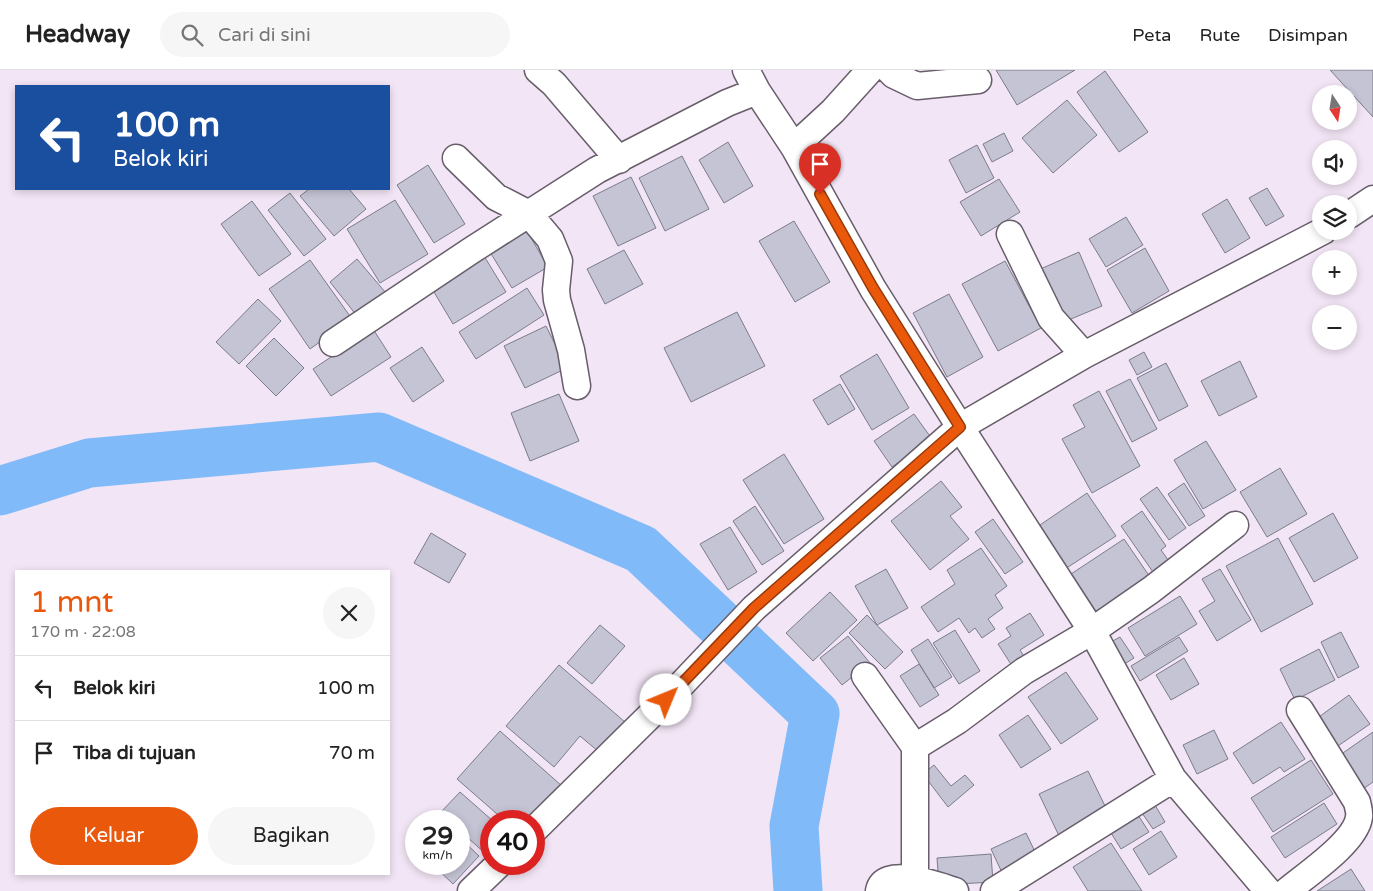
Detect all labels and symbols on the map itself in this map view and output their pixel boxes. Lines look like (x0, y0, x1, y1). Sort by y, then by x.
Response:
north arrow (1312, 85, 1358, 130)
pin (799, 143, 841, 194)
position arrow (639, 673, 691, 725)
speed limit sign: 40 (480, 810, 545, 875)

